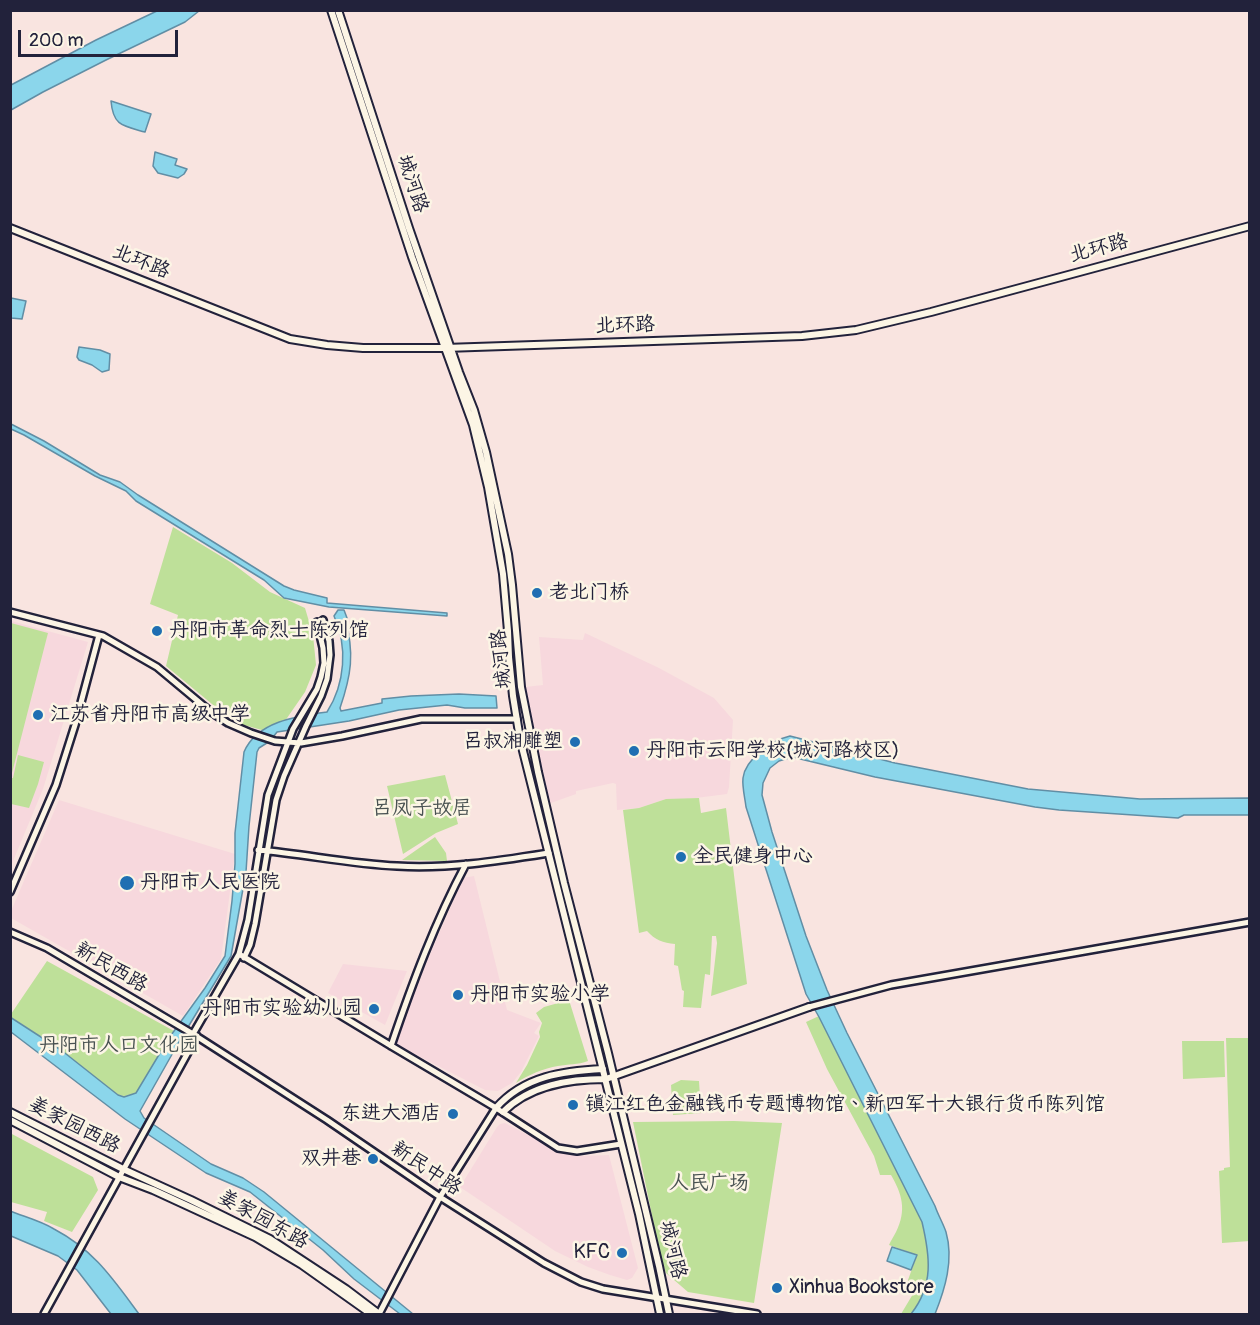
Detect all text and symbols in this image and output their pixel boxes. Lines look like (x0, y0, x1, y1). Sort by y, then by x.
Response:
scale bar (21, 18, 182, 56)
text: 200 m (29, 29, 84, 52)
street label: 城河路 (391, 152, 433, 216)
street label: 北环路 (1067, 230, 1131, 268)
street label: 北环路 (109, 240, 173, 284)
street label: 北环路 (595, 313, 655, 339)
place label: 老北门桥 (549, 581, 629, 605)
marker: 老北门桥 (530, 586, 544, 600)
place label: 丹阳市革命烈士陈列馆 (169, 619, 369, 643)
marker: 丹阳市革命烈士陈列馆 (150, 624, 164, 638)
street label: 城河路 (487, 628, 517, 690)
place label: 江苏省丹阳市高级中学 (50, 703, 250, 727)
marker: 江苏省丹阳市高级中学 (31, 708, 45, 722)
place label: 吕叔湘雕塑 (463, 730, 563, 754)
marker: 吕叔湘雕塑 (568, 735, 582, 749)
place label: 丹阳市云阳学校(城河路校区) (646, 739, 899, 763)
marker: 丹阳市云阳学校(城河路校区) (627, 744, 641, 758)
park label: 吕凤子故居 (372, 797, 472, 821)
place label: 全民健身中心 (693, 845, 813, 869)
marker: 全民健身中心 (674, 850, 688, 864)
place label: 丹阳市人民医院 (140, 871, 280, 895)
marker: 丹阳市人民医院 (118, 874, 136, 892)
street label: 新民西路 (70, 938, 152, 998)
place label: 丹阳市实验小学 (470, 983, 610, 1007)
marker: 丹阳市实验小学 (451, 988, 465, 1002)
place label: 丹阳市实验幼儿园 (202, 997, 362, 1021)
marker: 丹阳市实验幼儿园 (367, 1002, 381, 1016)
park label: 丹阳市人口文化园 (39, 1034, 199, 1058)
street label: 姜家园西路 (24, 1093, 124, 1159)
place label: 镇江红色金融钱币专题博物馆、新四军十大银行货币陈列馆 (585, 1093, 1105, 1117)
marker: 镇江红色金融钱币专题博物馆、新四军十大银行货币陈列馆 (566, 1098, 580, 1112)
place label: 东进大酒店 (341, 1102, 441, 1126)
marker: 东进大酒店 (446, 1107, 460, 1121)
street label: 新民中路 (386, 1137, 466, 1201)
place label: 双井巷 (301, 1147, 361, 1171)
marker: 双井巷 (366, 1152, 380, 1166)
park label: 人民广场 (669, 1172, 749, 1196)
street label: 姜家园东路 (213, 1185, 313, 1255)
street label: 城河路 (654, 1218, 690, 1282)
place label: KFC (574, 1241, 610, 1265)
marker: KFC (615, 1246, 629, 1260)
place label: Xinhua Bookstore (789, 1276, 934, 1300)
marker: Xinhua Bookstore (770, 1281, 784, 1295)

